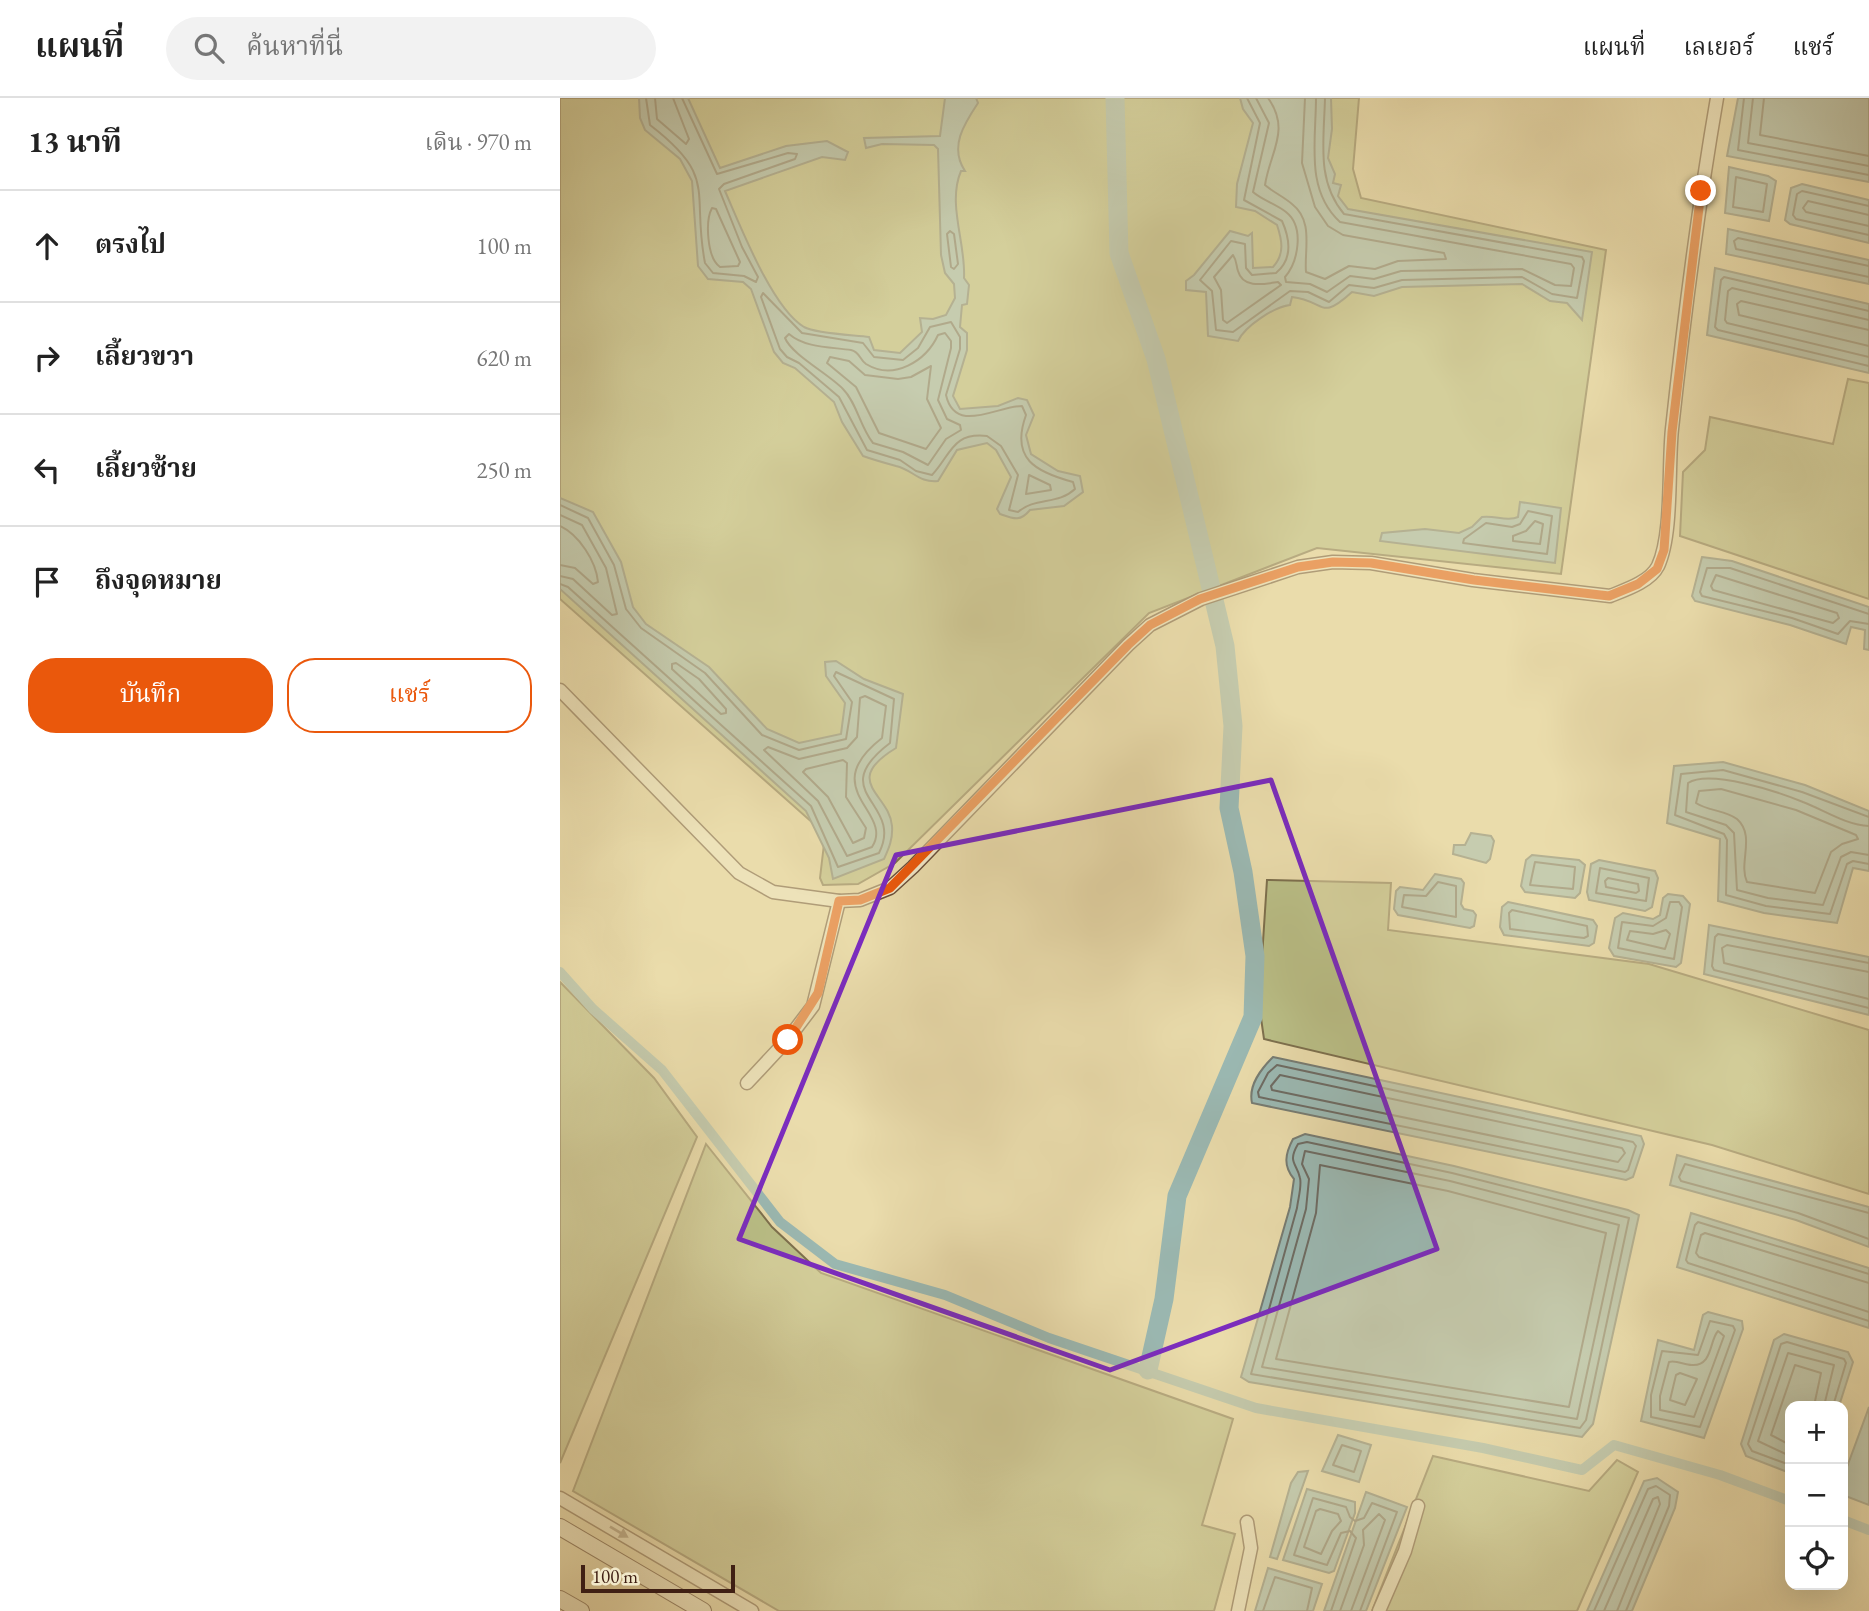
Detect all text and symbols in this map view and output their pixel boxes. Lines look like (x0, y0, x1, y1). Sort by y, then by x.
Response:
search box (166, 17, 656, 80)
text: แผนที่ (35, 24, 124, 67)
icon: search (190, 29, 228, 67)
text: ค้นหาที่นี่ (246, 29, 343, 63)
text: แผนที่ (1583, 31, 1646, 62)
text: เลเยอร์ (1684, 31, 1755, 62)
text: แชร์ (1793, 31, 1834, 62)
text: 13 นาที (28, 122, 122, 161)
text: เดิน · 970 m (425, 127, 532, 157)
route end (1685, 175, 1716, 206)
icon: ahead (28, 227, 66, 265)
text: ตรงไป (95, 227, 166, 261)
text: 100 m (476, 231, 532, 261)
icon: right (28, 339, 66, 377)
text: เลี้ยวขวา (95, 339, 194, 373)
text: 620 m (476, 343, 532, 373)
icon: left (28, 451, 66, 489)
text: เลี้ยวซ้าย (95, 451, 197, 485)
text: 250 m (476, 455, 532, 485)
icon: arrive (28, 563, 66, 601)
text: ถึงจุดหมาย (95, 563, 222, 597)
button: บันทึก (28, 658, 273, 733)
button: แชร์ (287, 658, 532, 733)
route start (772, 1024, 803, 1055)
map controls (1785, 1401, 1848, 1590)
button: + (1785, 1401, 1848, 1464)
button: − (1785, 1464, 1848, 1527)
one-way arrow (609, 1526, 628, 1539)
button: locate (1785, 1527, 1848, 1590)
scale bar (581, 1562, 735, 1594)
text: 100 m (592, 1564, 638, 1589)

